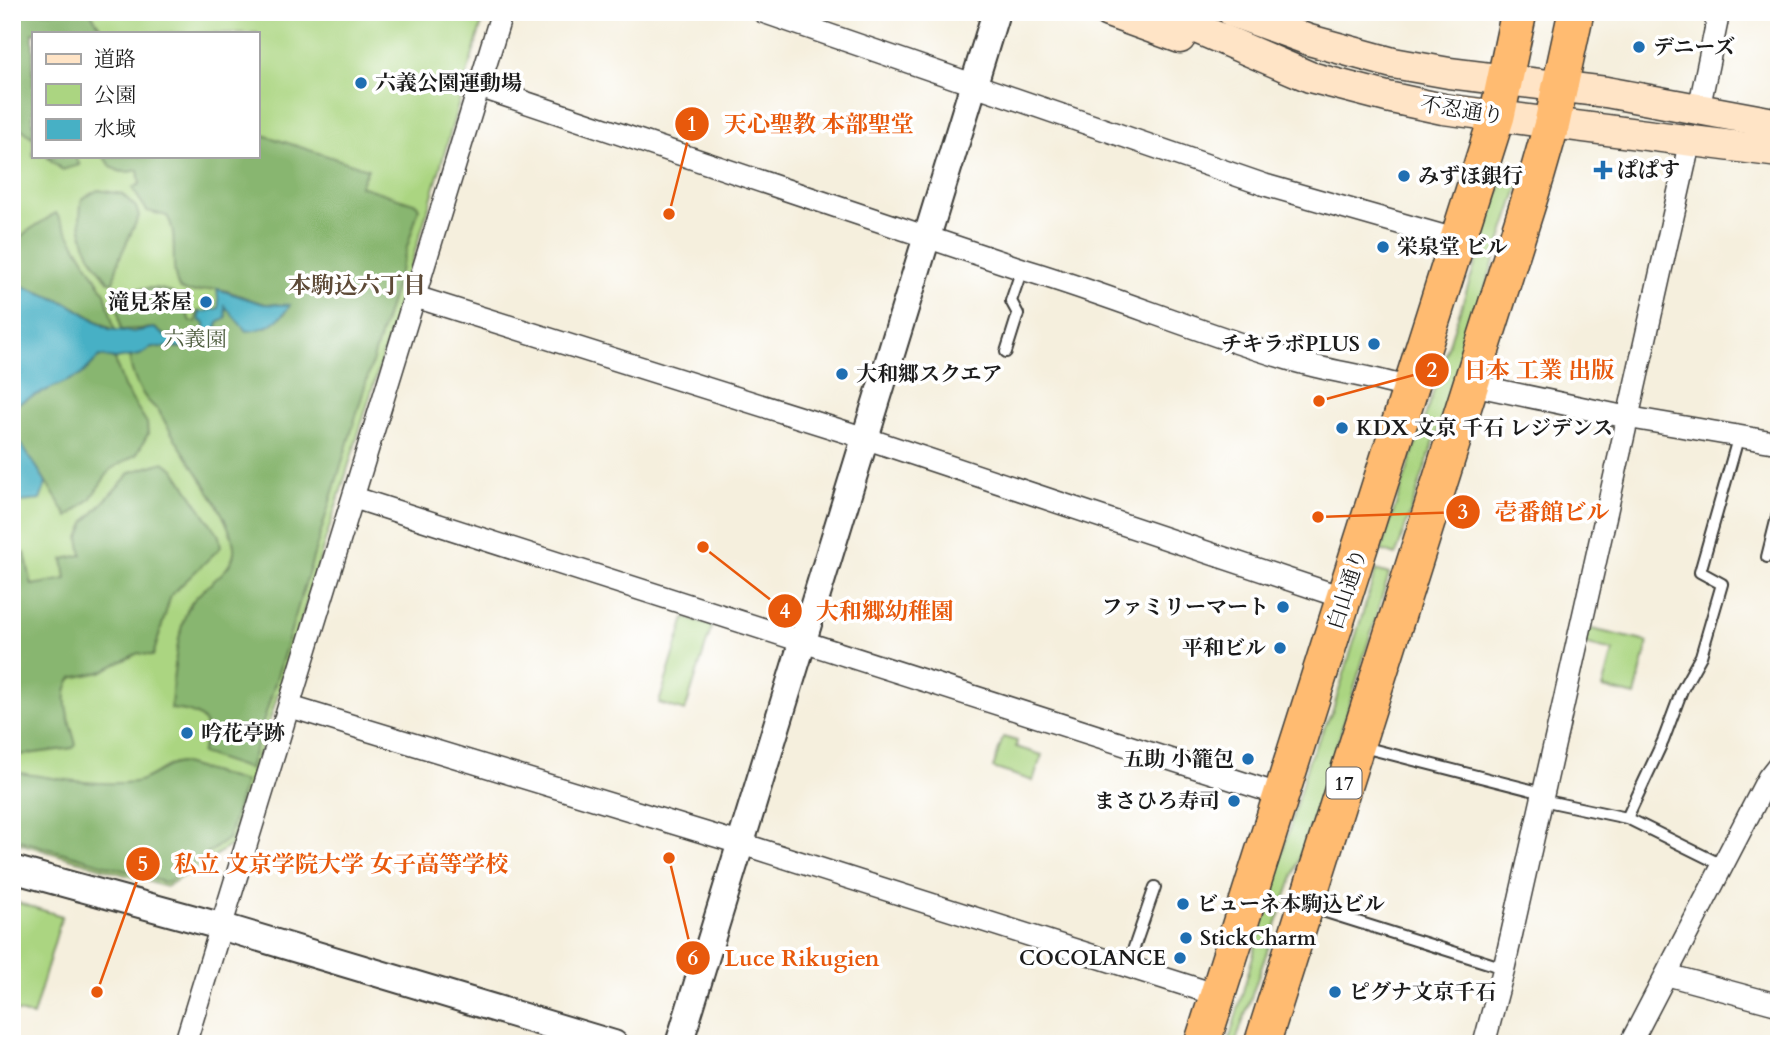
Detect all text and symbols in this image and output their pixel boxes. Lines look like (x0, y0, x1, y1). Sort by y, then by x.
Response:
legend (32, 32, 259, 158)
place label: デニーズ (1653, 33, 1735, 62)
marker: デニーズ (1631, 39, 1647, 55)
text: 道路 (94, 45, 136, 74)
place label: 六義公園運動場 (375, 69, 522, 98)
marker: 六義公園運動場 (353, 75, 369, 91)
text: 公園 (94, 81, 136, 110)
street label: 不忍通り (1418, 90, 1506, 131)
callout: 天心聖教 本部聖堂 (675, 102, 928, 146)
text: 天心聖教 本部聖堂 (724, 109, 914, 140)
text: 1 (687, 110, 697, 139)
text: 水域 (94, 115, 136, 144)
place label: ぱぱす (1617, 156, 1680, 185)
place label: みずほ銀行 (1418, 162, 1523, 191)
marker: ぱぱす (1595, 162, 1611, 178)
marker: みずほ銀行 (1396, 168, 1412, 184)
place label: 栄泉堂 ビル (1397, 233, 1508, 262)
marker: 栄泉堂 ビル (1375, 239, 1391, 255)
district label: 本駒込六丁目 (288, 270, 426, 301)
place label: 滝見茶屋 (108, 288, 192, 317)
marker: 滝見茶屋 (198, 294, 214, 310)
park label: 六義園 (164, 325, 227, 354)
place label: チキラボPLUS (1221, 330, 1360, 359)
marker: チキラボPLUS (1366, 336, 1382, 352)
callout: 日本 工業 出版 (1415, 348, 1628, 392)
text: 日本 工業 出版 (1464, 355, 1614, 386)
text: 2 (1427, 356, 1438, 385)
place label: 大和郷スクエア (856, 360, 1003, 389)
marker: 大和郷スクエア (834, 366, 850, 382)
place label: KDX 文京 千石 レジデンス (1356, 414, 1613, 443)
marker: KDX 文京 千石 レジデンス (1334, 420, 1350, 436)
callout: 壱番館ビル (1446, 490, 1624, 534)
text: 壱番館ビル (1495, 497, 1610, 528)
text: 3 (1458, 498, 1468, 527)
street label: 白山通り (1321, 545, 1374, 634)
callout: 大和郷幼稚園 (767, 589, 968, 633)
place label: ファミリーマート (1101, 593, 1269, 622)
text: 大和郷幼稚園 (816, 596, 954, 627)
text: 4 (780, 597, 791, 626)
marker: ファミリーマート (1275, 599, 1291, 615)
place label: 平和ビル (1182, 634, 1266, 663)
marker: 平和ビル (1272, 640, 1288, 656)
place label: 吟花亭跡 (201, 719, 285, 748)
marker: 吟花亭跡 (179, 725, 195, 741)
place label: 五助 小籠包 (1123, 745, 1234, 774)
marker: 五助 小籠包 (1240, 751, 1256, 767)
road number: 17 (1326, 768, 1362, 798)
place label: まさひろ寿司 (1094, 787, 1220, 816)
marker: まさひろ寿司 (1226, 793, 1242, 809)
callout: 私立 文京学院大学 女子高等学校 (125, 842, 522, 886)
text: 私立 文京学院大学 女子高等学校 (174, 849, 508, 880)
text: 5 (138, 850, 148, 879)
place label: ビューネ本駒込ビル (1197, 890, 1385, 919)
marker: ビューネ本駒込ビル (1175, 896, 1191, 912)
place label: StickCharm (1200, 924, 1317, 953)
marker: StickCharm (1178, 930, 1194, 946)
callout: Luce Rikugien (676, 936, 893, 980)
text: Luce Rikugien (725, 943, 880, 974)
text: 6 (688, 944, 699, 973)
place label: COCOLANCE (1019, 944, 1166, 973)
marker: COCOLANCE (1172, 950, 1188, 966)
place label: ピグナ文京千石 (1349, 978, 1496, 1007)
marker: ピグナ文京千石 (1327, 984, 1343, 1000)

